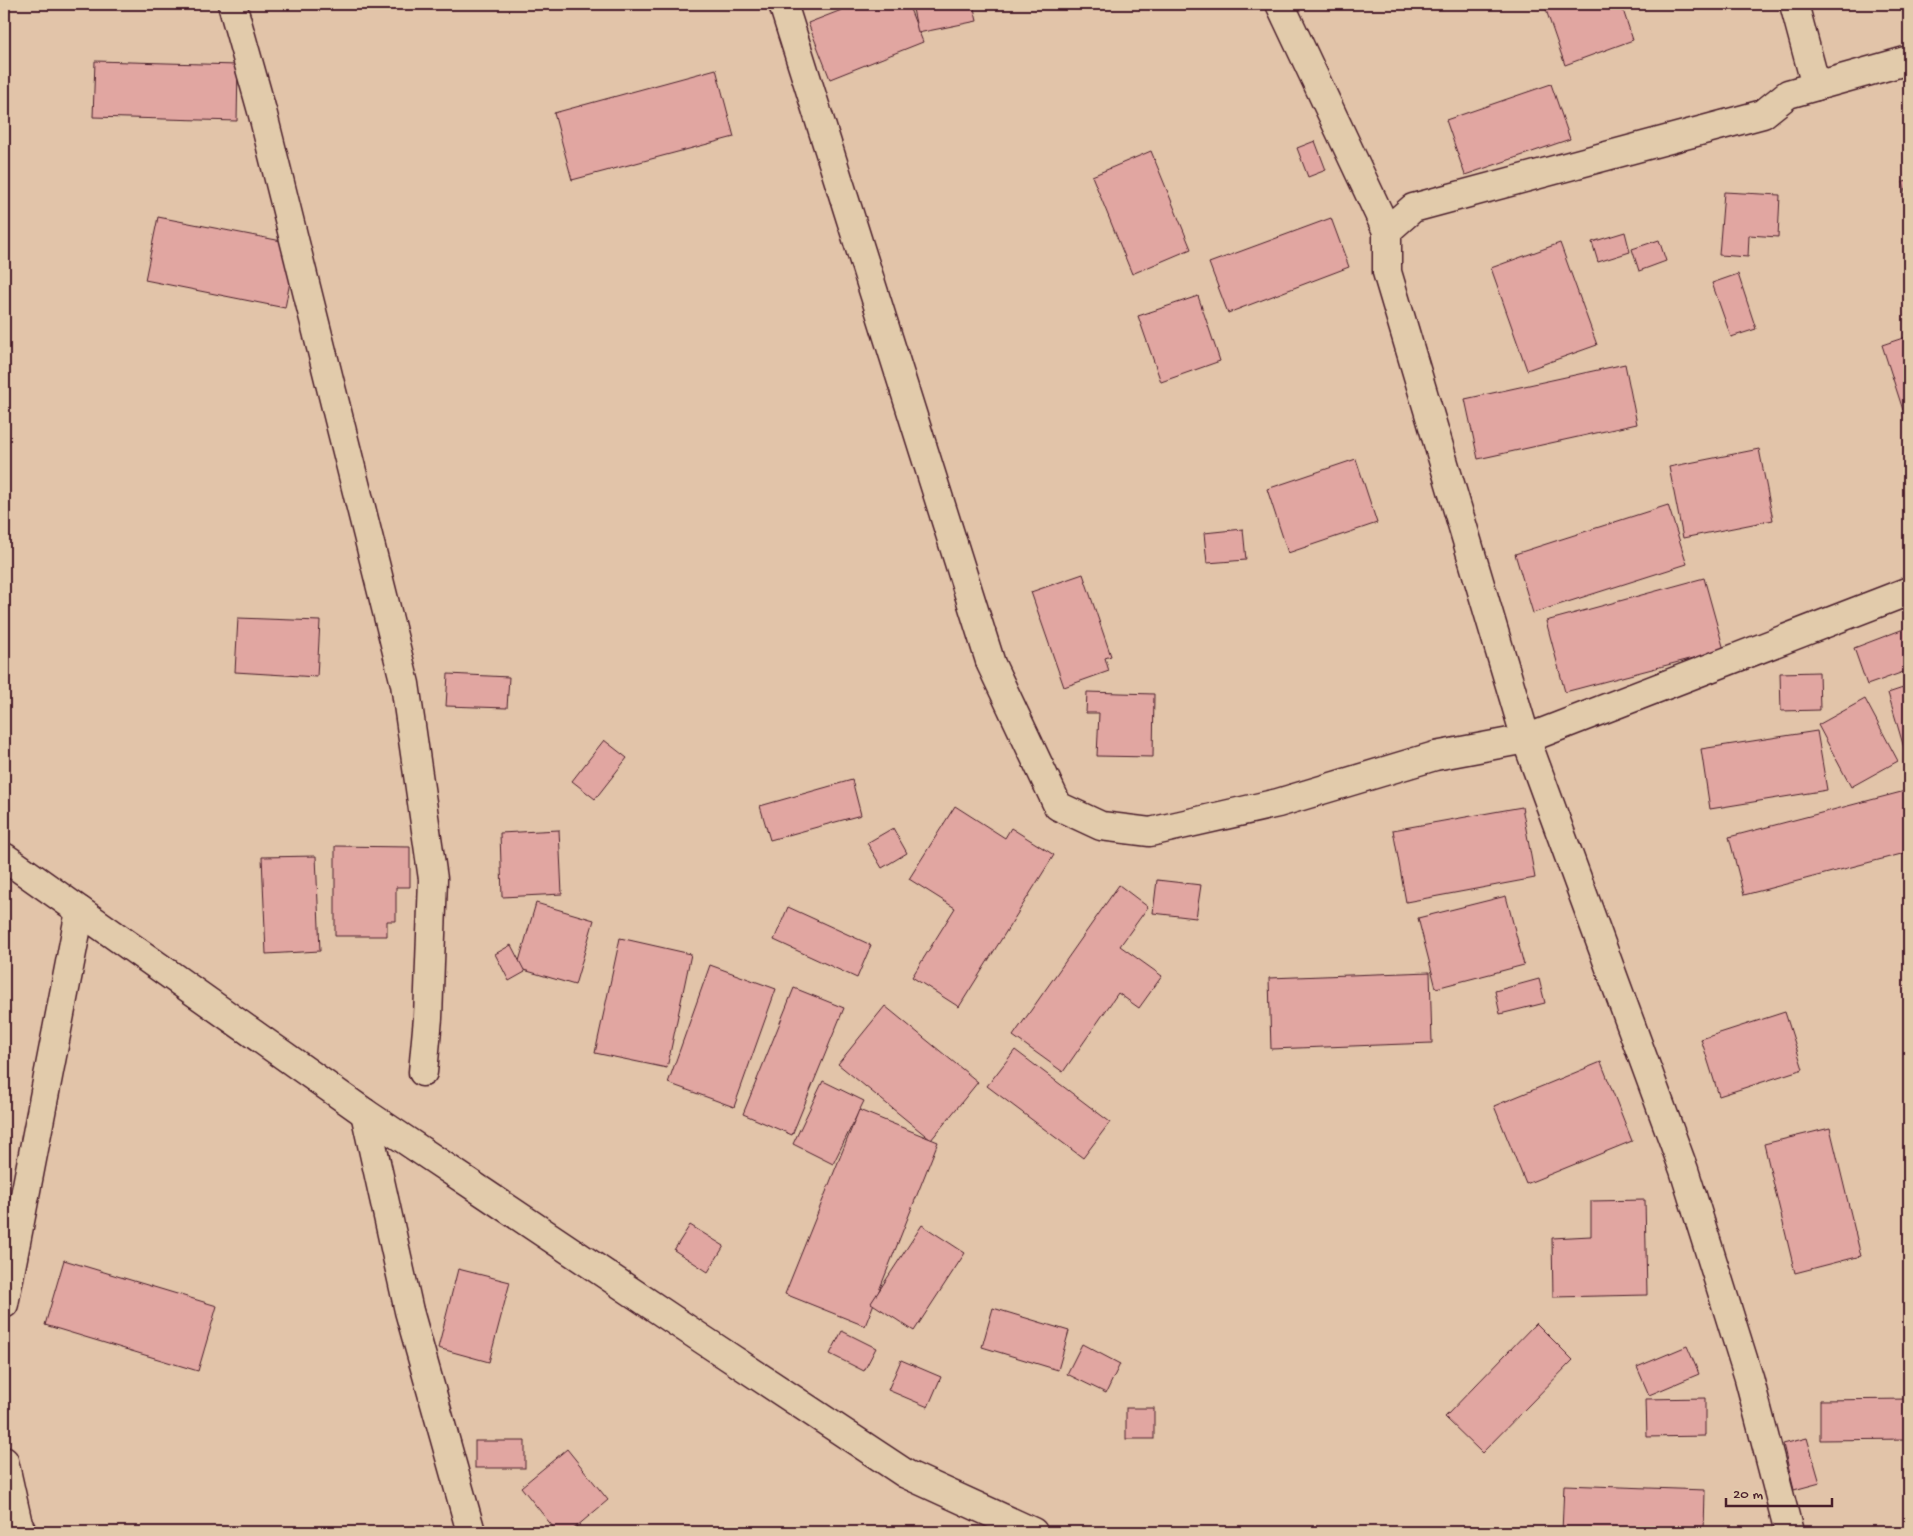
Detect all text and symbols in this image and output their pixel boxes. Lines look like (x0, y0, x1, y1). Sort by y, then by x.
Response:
scale bar (1726, 1476, 1832, 1508)
text: 20 m (1733, 1486, 1763, 1504)

